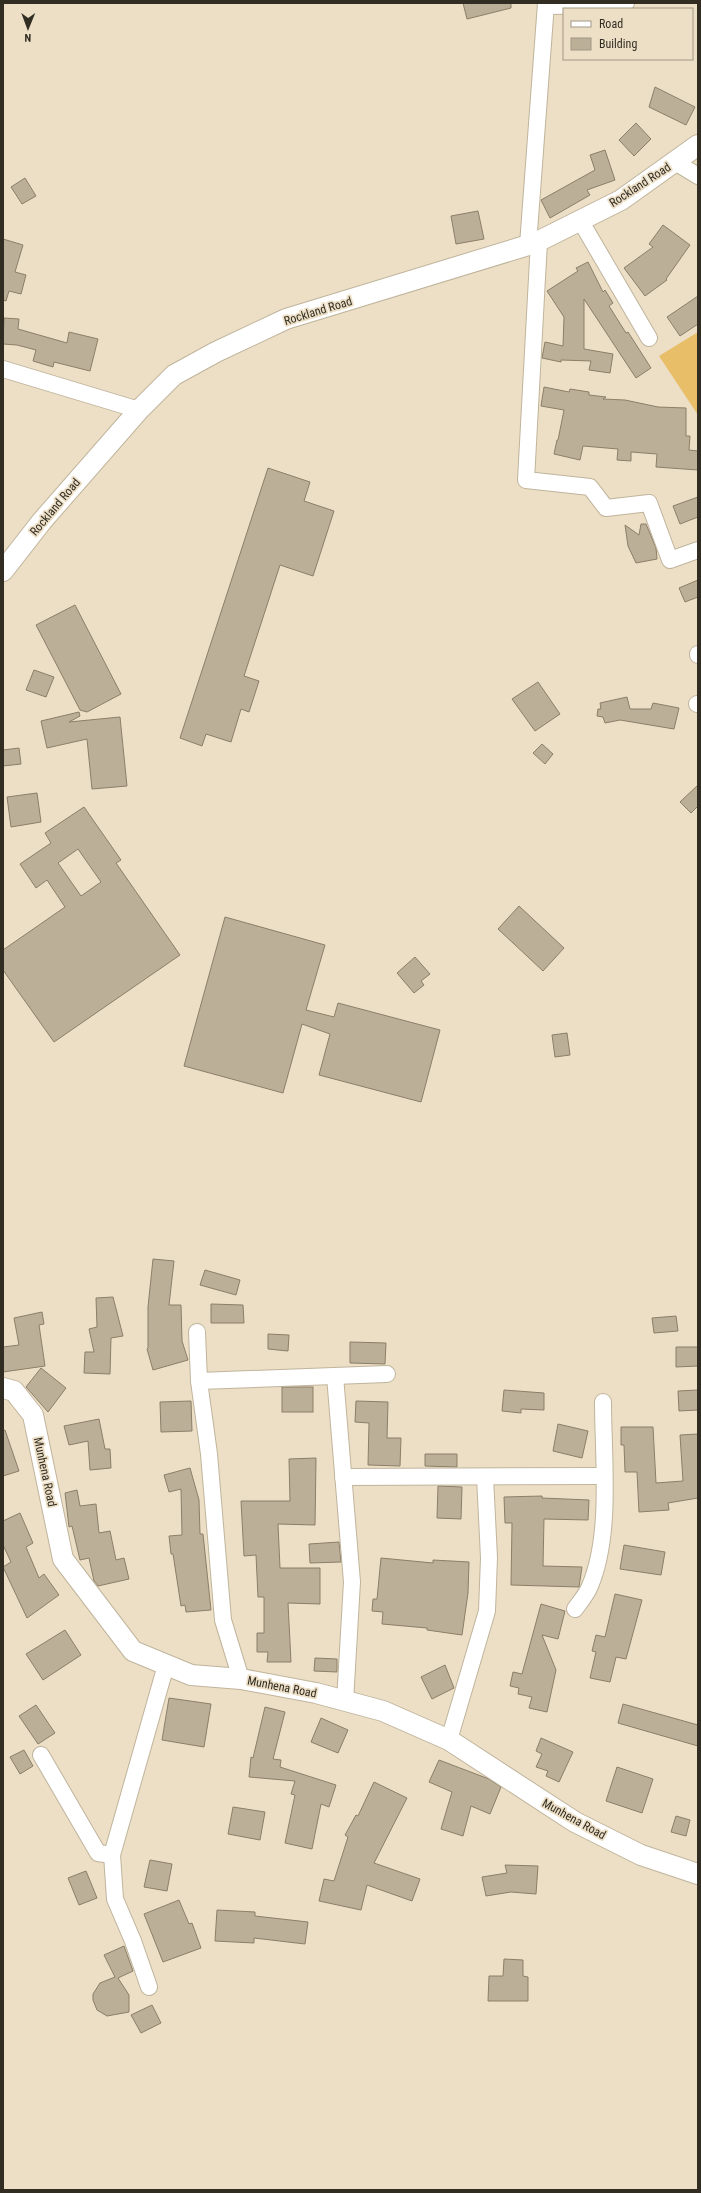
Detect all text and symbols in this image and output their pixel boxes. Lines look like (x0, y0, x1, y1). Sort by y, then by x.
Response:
north arrow (8, 8, 48, 48)
legend (563, 8, 693, 60)
text: Road (599, 17, 623, 31)
text: N (24, 31, 31, 44)
text: Building (599, 37, 637, 51)
street label: Rockland Road (607, 160, 673, 210)
street label: Rockland Road (282, 294, 354, 328)
street label: Rockland Road (27, 475, 83, 538)
street label: Munhena Road (31, 1436, 59, 1508)
street label: Munhena Road (246, 1673, 318, 1701)
street label: Munhena Road (540, 1796, 608, 1842)

